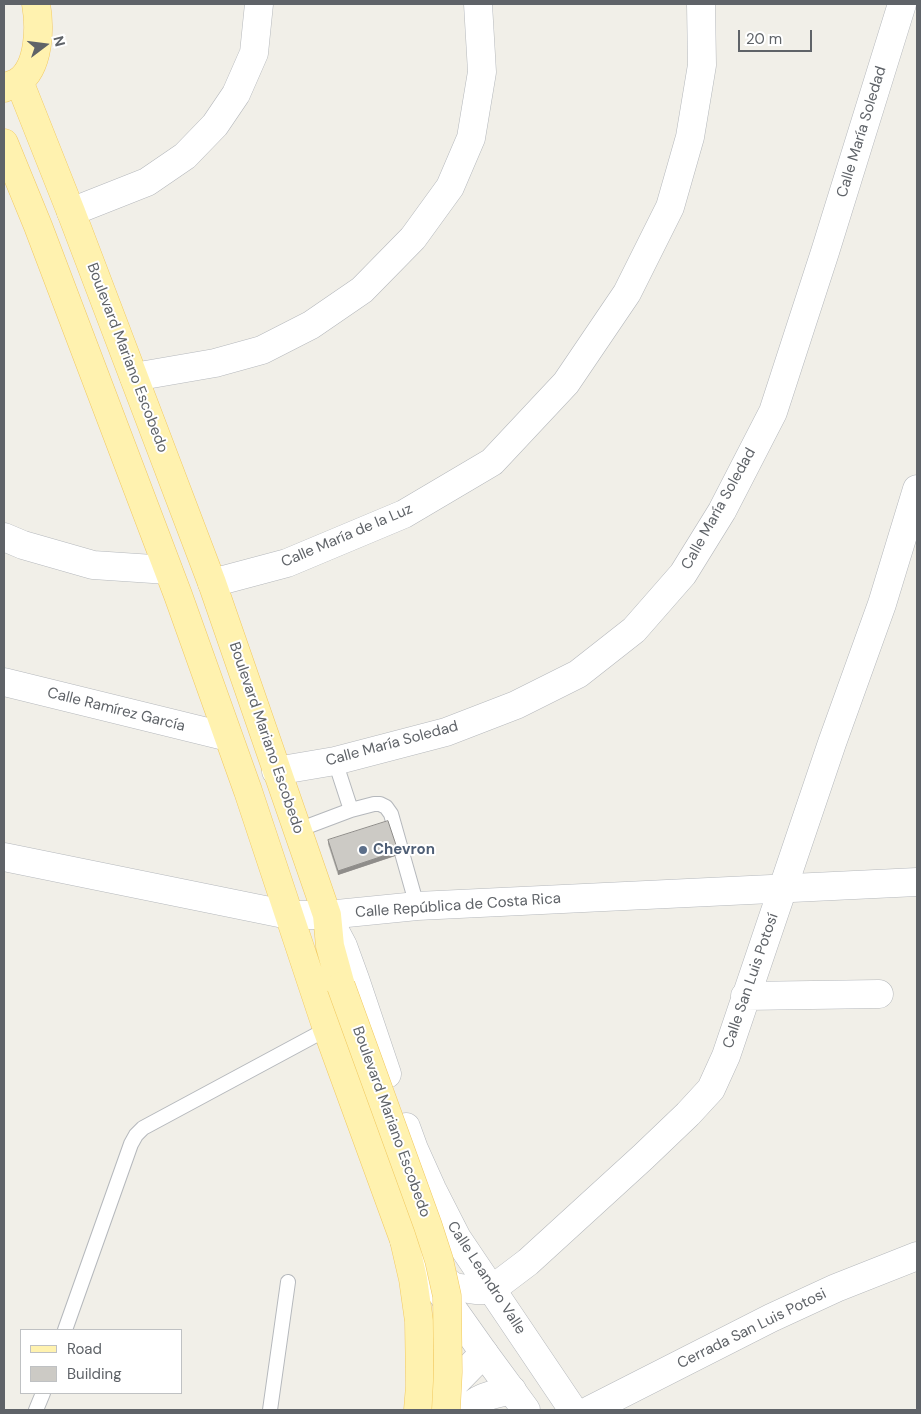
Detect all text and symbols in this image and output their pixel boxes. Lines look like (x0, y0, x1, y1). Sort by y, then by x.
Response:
north arrow (20, 20, 70, 70)
scale bar (741, 20, 815, 52)
text: 20 m (746, 29, 782, 49)
text: N (49, 34, 70, 48)
street label: Calle María Soledad (833, 64, 891, 200)
street label: Boulevard Mariano Escobedo (82, 261, 172, 455)
street label: Calle María Soledad (678, 445, 760, 573)
street label: Calle María de la Luz (279, 500, 415, 572)
street label: Boulevard Mariano Escobedo (225, 640, 307, 836)
street label: Calle Ramírez García (45, 684, 187, 736)
street label: Calle María Soledad (324, 718, 460, 770)
place label: Chevron (373, 841, 435, 859)
marker: Chevron (357, 844, 369, 856)
street label: Calle República de Costa Rica (355, 890, 561, 922)
street label: Calle San Luis Potosí (719, 911, 783, 1051)
street label: Boulevard Mariano Escobedo (348, 1024, 434, 1220)
street label: Calle Leandro Valle (443, 1218, 529, 1338)
street label: Cerrada San Luis Potosi (674, 1285, 830, 1373)
legend (20, 1329, 182, 1394)
text: Road (67, 1339, 102, 1359)
text: Building (67, 1364, 122, 1384)

